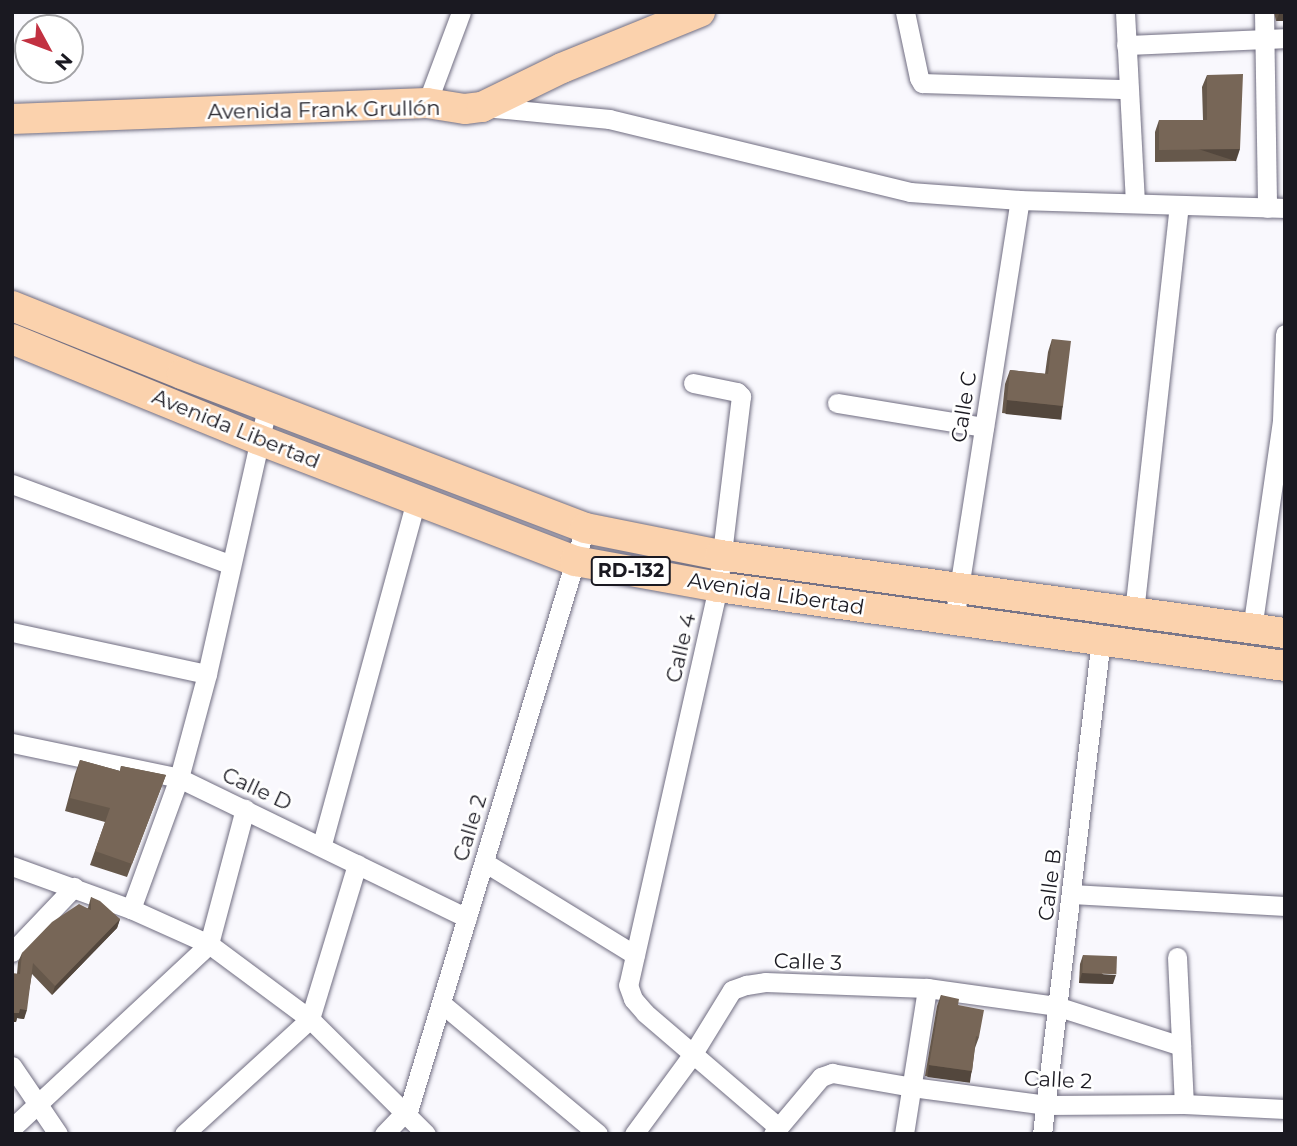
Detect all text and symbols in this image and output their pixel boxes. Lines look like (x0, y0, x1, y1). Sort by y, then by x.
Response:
north arrow (14, 14, 84, 84)
text: N (50, 48, 77, 75)
street label: Avenida Frank Grullón (207, 95, 441, 125)
street label: Calle C (946, 370, 982, 444)
street label: Avenida Libertad (148, 384, 324, 474)
road number: RD-132 (591, 556, 671, 586)
street label: Avenida Libertad (686, 568, 866, 620)
street label: Calle 4 (661, 611, 701, 685)
street label: Calle D (218, 762, 296, 816)
street label: Calle 2 (448, 792, 492, 864)
street label: Calle B (1033, 848, 1067, 922)
street label: Calle 3 (773, 948, 843, 976)
street label: Calle 2 (1023, 1066, 1093, 1094)

